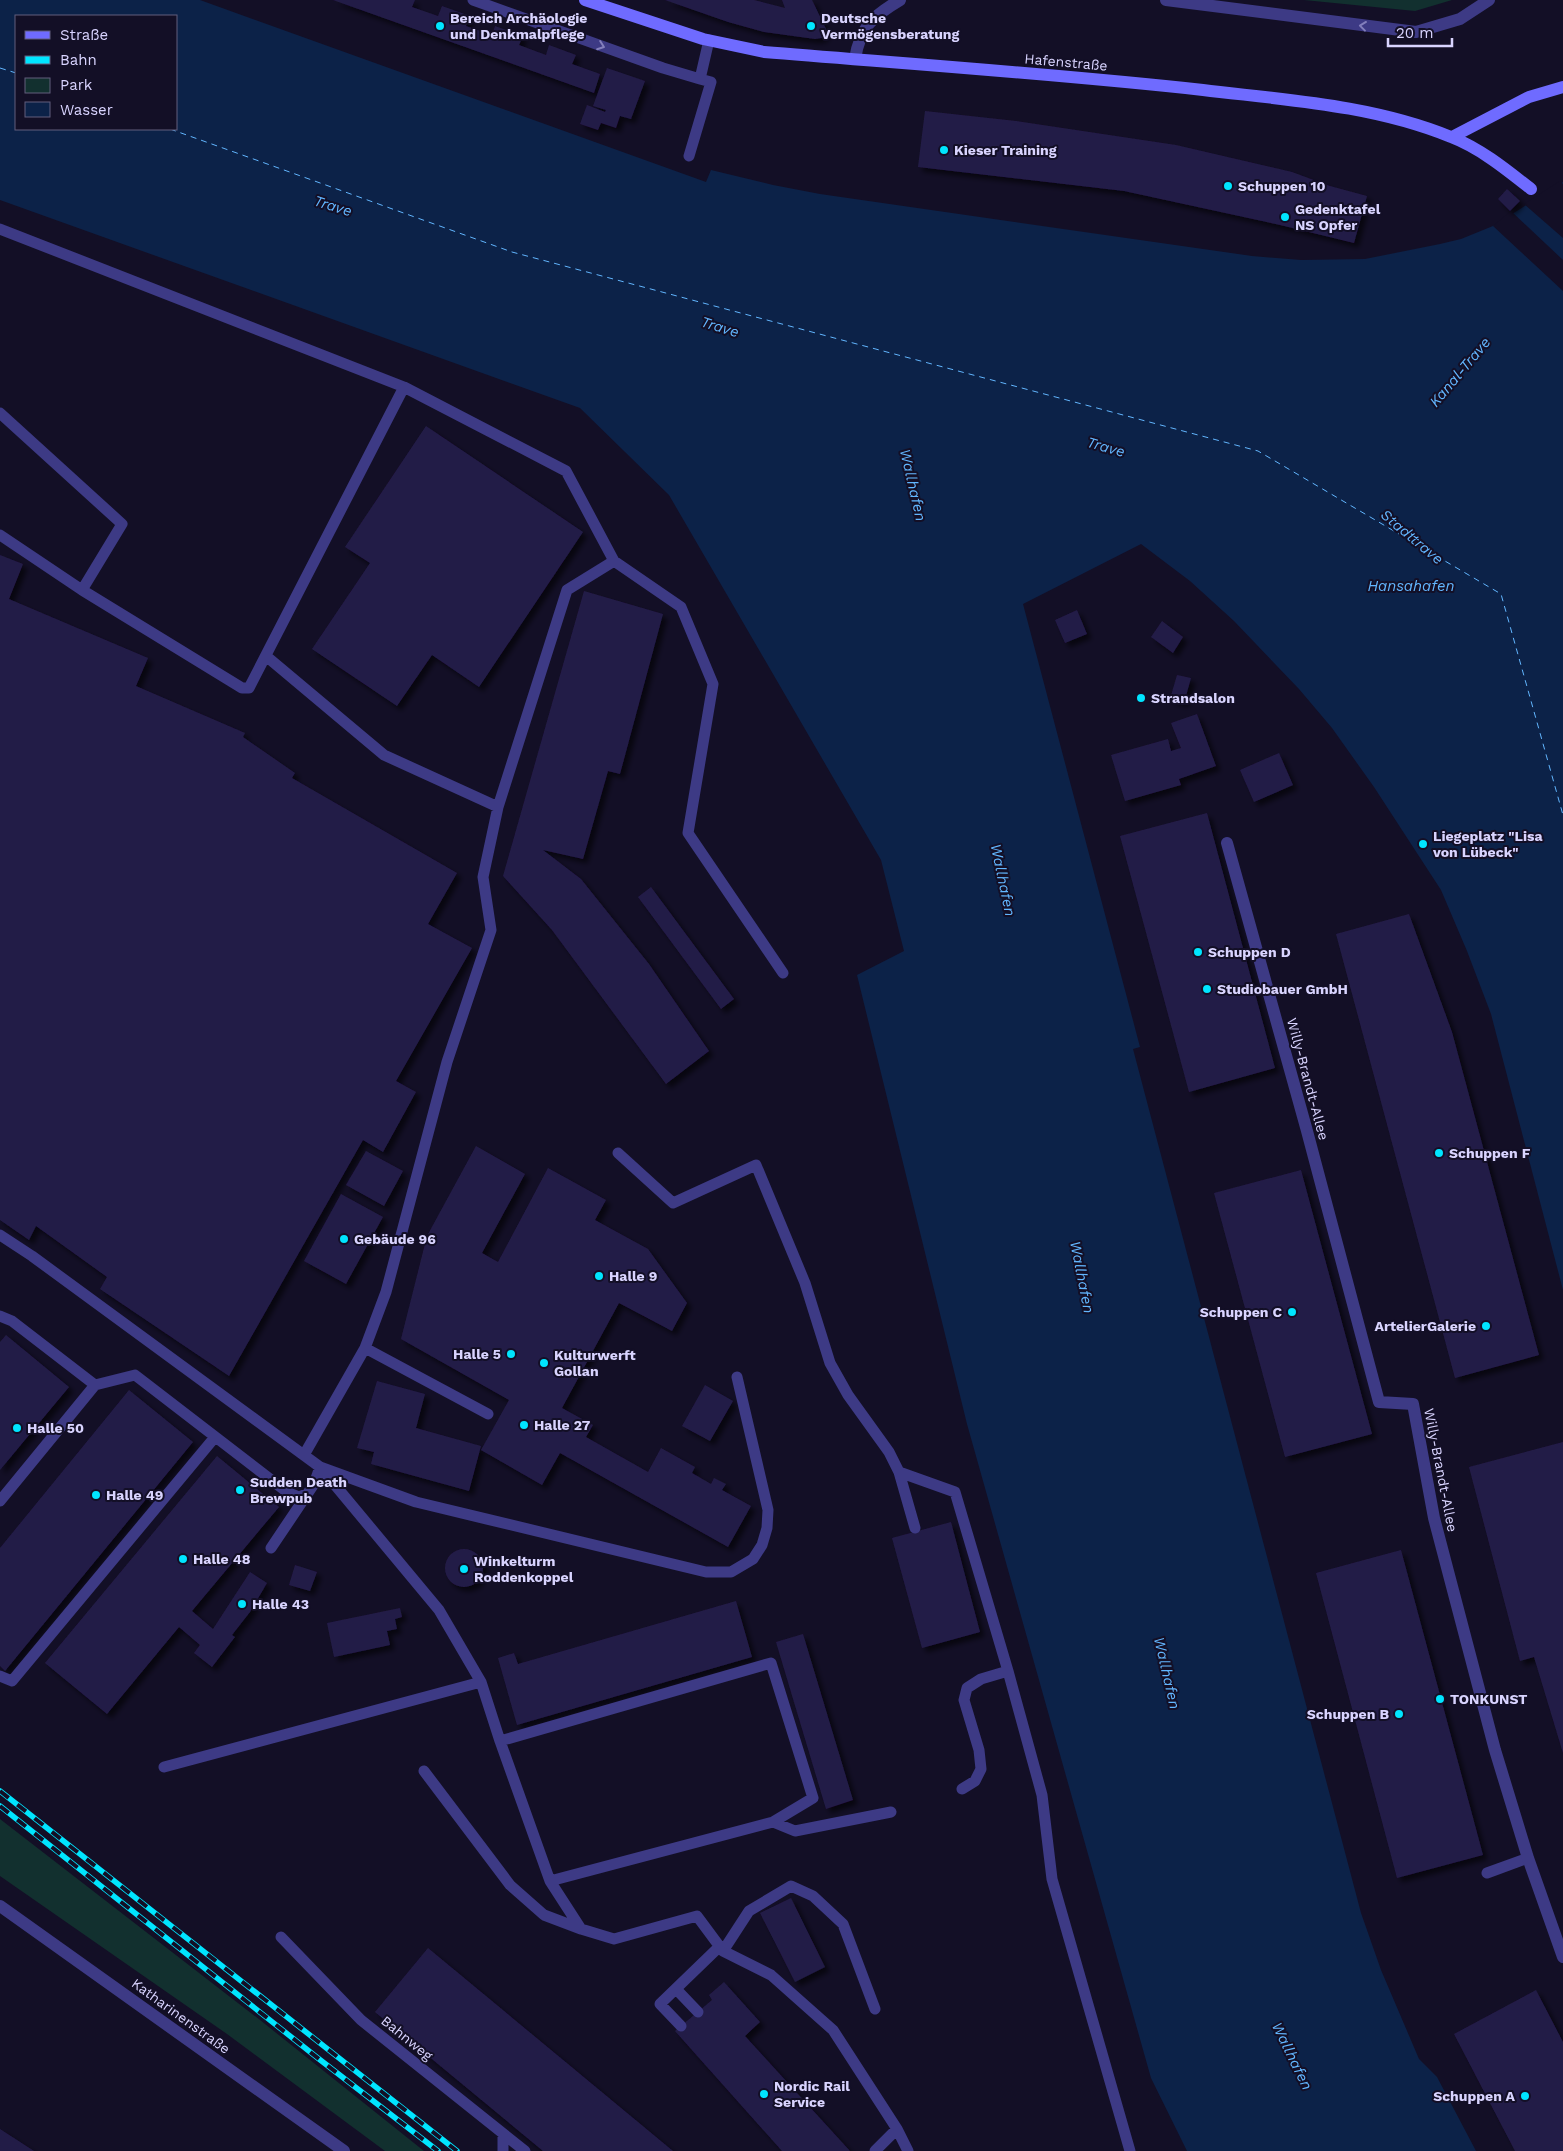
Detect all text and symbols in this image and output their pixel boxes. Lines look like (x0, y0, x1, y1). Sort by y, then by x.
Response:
place label: Bereich Archäologie und Denkmalpflege (450, 10, 587, 42)
place label: Deutsche Vermögensberatung (821, 10, 960, 42)
legend (15, 15, 178, 130)
scale bar (1388, 15, 1452, 47)
marker: Bereich Archäologie und Denkmalpflege (434, 20, 446, 32)
marker: Deutsche Vermögensberatung (805, 20, 817, 32)
one-way arrow (1358, 21, 1366, 32)
text: 20 m (1396, 24, 1434, 42)
text: Straße (60, 26, 108, 44)
one-way arrow (597, 40, 605, 50)
street label: Hafenstraße (1024, 50, 1108, 74)
text: Bahn (60, 51, 97, 69)
text: Park (60, 76, 93, 94)
text: Wasser (60, 101, 113, 119)
place label: Kieser Training (954, 142, 1057, 158)
marker: Kieser Training (938, 144, 950, 156)
place label: Schuppen 10 (1238, 178, 1326, 194)
marker: Schuppen 10 (1222, 180, 1234, 192)
water label: Trave (312, 192, 354, 220)
place label: Gedenktafel NS Opfer (1295, 201, 1381, 233)
marker: Gedenktafel NS Opfer (1279, 211, 1291, 223)
water label: Trave (699, 313, 741, 341)
water label: Kanal-Trave (1426, 333, 1494, 411)
water label: Trave (1085, 433, 1127, 461)
water label: Wallhafen (896, 447, 930, 523)
water label: Stadttrave (1377, 506, 1447, 568)
water label: Hansahafen (1367, 577, 1455, 595)
place label: Strandsalon (1151, 690, 1235, 706)
marker: Strandsalon (1135, 692, 1147, 704)
place label: Liegeplatz "Lisa von Lübeck" (1432, 828, 1543, 860)
marker: Liegeplatz "Lisa von Lübeck" (1417, 838, 1429, 850)
water label: Wallhafen (987, 842, 1019, 918)
place label: Schuppen D (1208, 944, 1291, 960)
marker: Schuppen D (1192, 946, 1204, 958)
place label: Studiobauer GmbH (1217, 981, 1348, 997)
marker: Studiobauer GmbH (1201, 983, 1213, 995)
street label: Willy-Brandt-Allee (1284, 1016, 1332, 1142)
place label: Schuppen F (1449, 1145, 1531, 1161)
marker: Schuppen F (1433, 1147, 1445, 1159)
place label: Gebäude 96 (354, 1231, 436, 1247)
marker: Gebäude 96 (338, 1233, 350, 1245)
water label: Wallhafen (1066, 1239, 1098, 1315)
place label: Halle 9 (609, 1268, 657, 1284)
marker: Halle 9 (593, 1270, 605, 1282)
place label: Schuppen C (1200, 1304, 1282, 1320)
marker: Schuppen C (1286, 1306, 1298, 1318)
place label: ArtelierGalerie (1375, 1318, 1476, 1334)
marker: ArtelierGalerie (1480, 1320, 1492, 1332)
place label: Halle 5 (453, 1346, 501, 1362)
place label: Kulturwerft Gollan (554, 1347, 636, 1379)
marker: Halle 5 (505, 1348, 517, 1360)
marker: Kulturwerft Gollan (538, 1357, 550, 1369)
street label: Willy-Brandt-Allee (1421, 1407, 1461, 1533)
place label: Halle 27 (534, 1417, 591, 1433)
marker: Halle 27 (518, 1419, 530, 1431)
place label: Halle 50 (27, 1420, 84, 1436)
marker: Halle 50 (11, 1422, 23, 1434)
place label: Sudden Death Brewpub (250, 1474, 347, 1506)
marker: Sudden Death Brewpub (234, 1484, 246, 1496)
place label: Halle 49 (106, 1487, 163, 1503)
marker: Halle 49 (90, 1489, 102, 1501)
place label: Halle 48 (193, 1551, 251, 1567)
marker: Halle 48 (177, 1553, 189, 1565)
place label: Winkelturm Roddenkoppel (474, 1553, 574, 1585)
marker: Winkelturm Roddenkoppel (458, 1563, 470, 1575)
place label: Halle 43 (252, 1596, 309, 1612)
marker: Halle 43 (236, 1598, 248, 1610)
water label: Wallhafen (1150, 1635, 1184, 1711)
place label: TONKUNST (1450, 1691, 1527, 1707)
marker: TONKUNST (1434, 1693, 1446, 1705)
place label: Schuppen B (1307, 1706, 1389, 1722)
marker: Schuppen B (1393, 1708, 1405, 1720)
street label: Katharinenstraße (129, 1975, 233, 2057)
street label: Bahnweg (378, 2012, 436, 2064)
water label: Wallhafen (1268, 2019, 1316, 2093)
place label: Nordic Rail Service (774, 2078, 850, 2110)
marker: Nordic Rail Service (758, 2088, 770, 2100)
place label: Schuppen A (1433, 2088, 1516, 2104)
marker: Schuppen A (1519, 2090, 1531, 2102)

